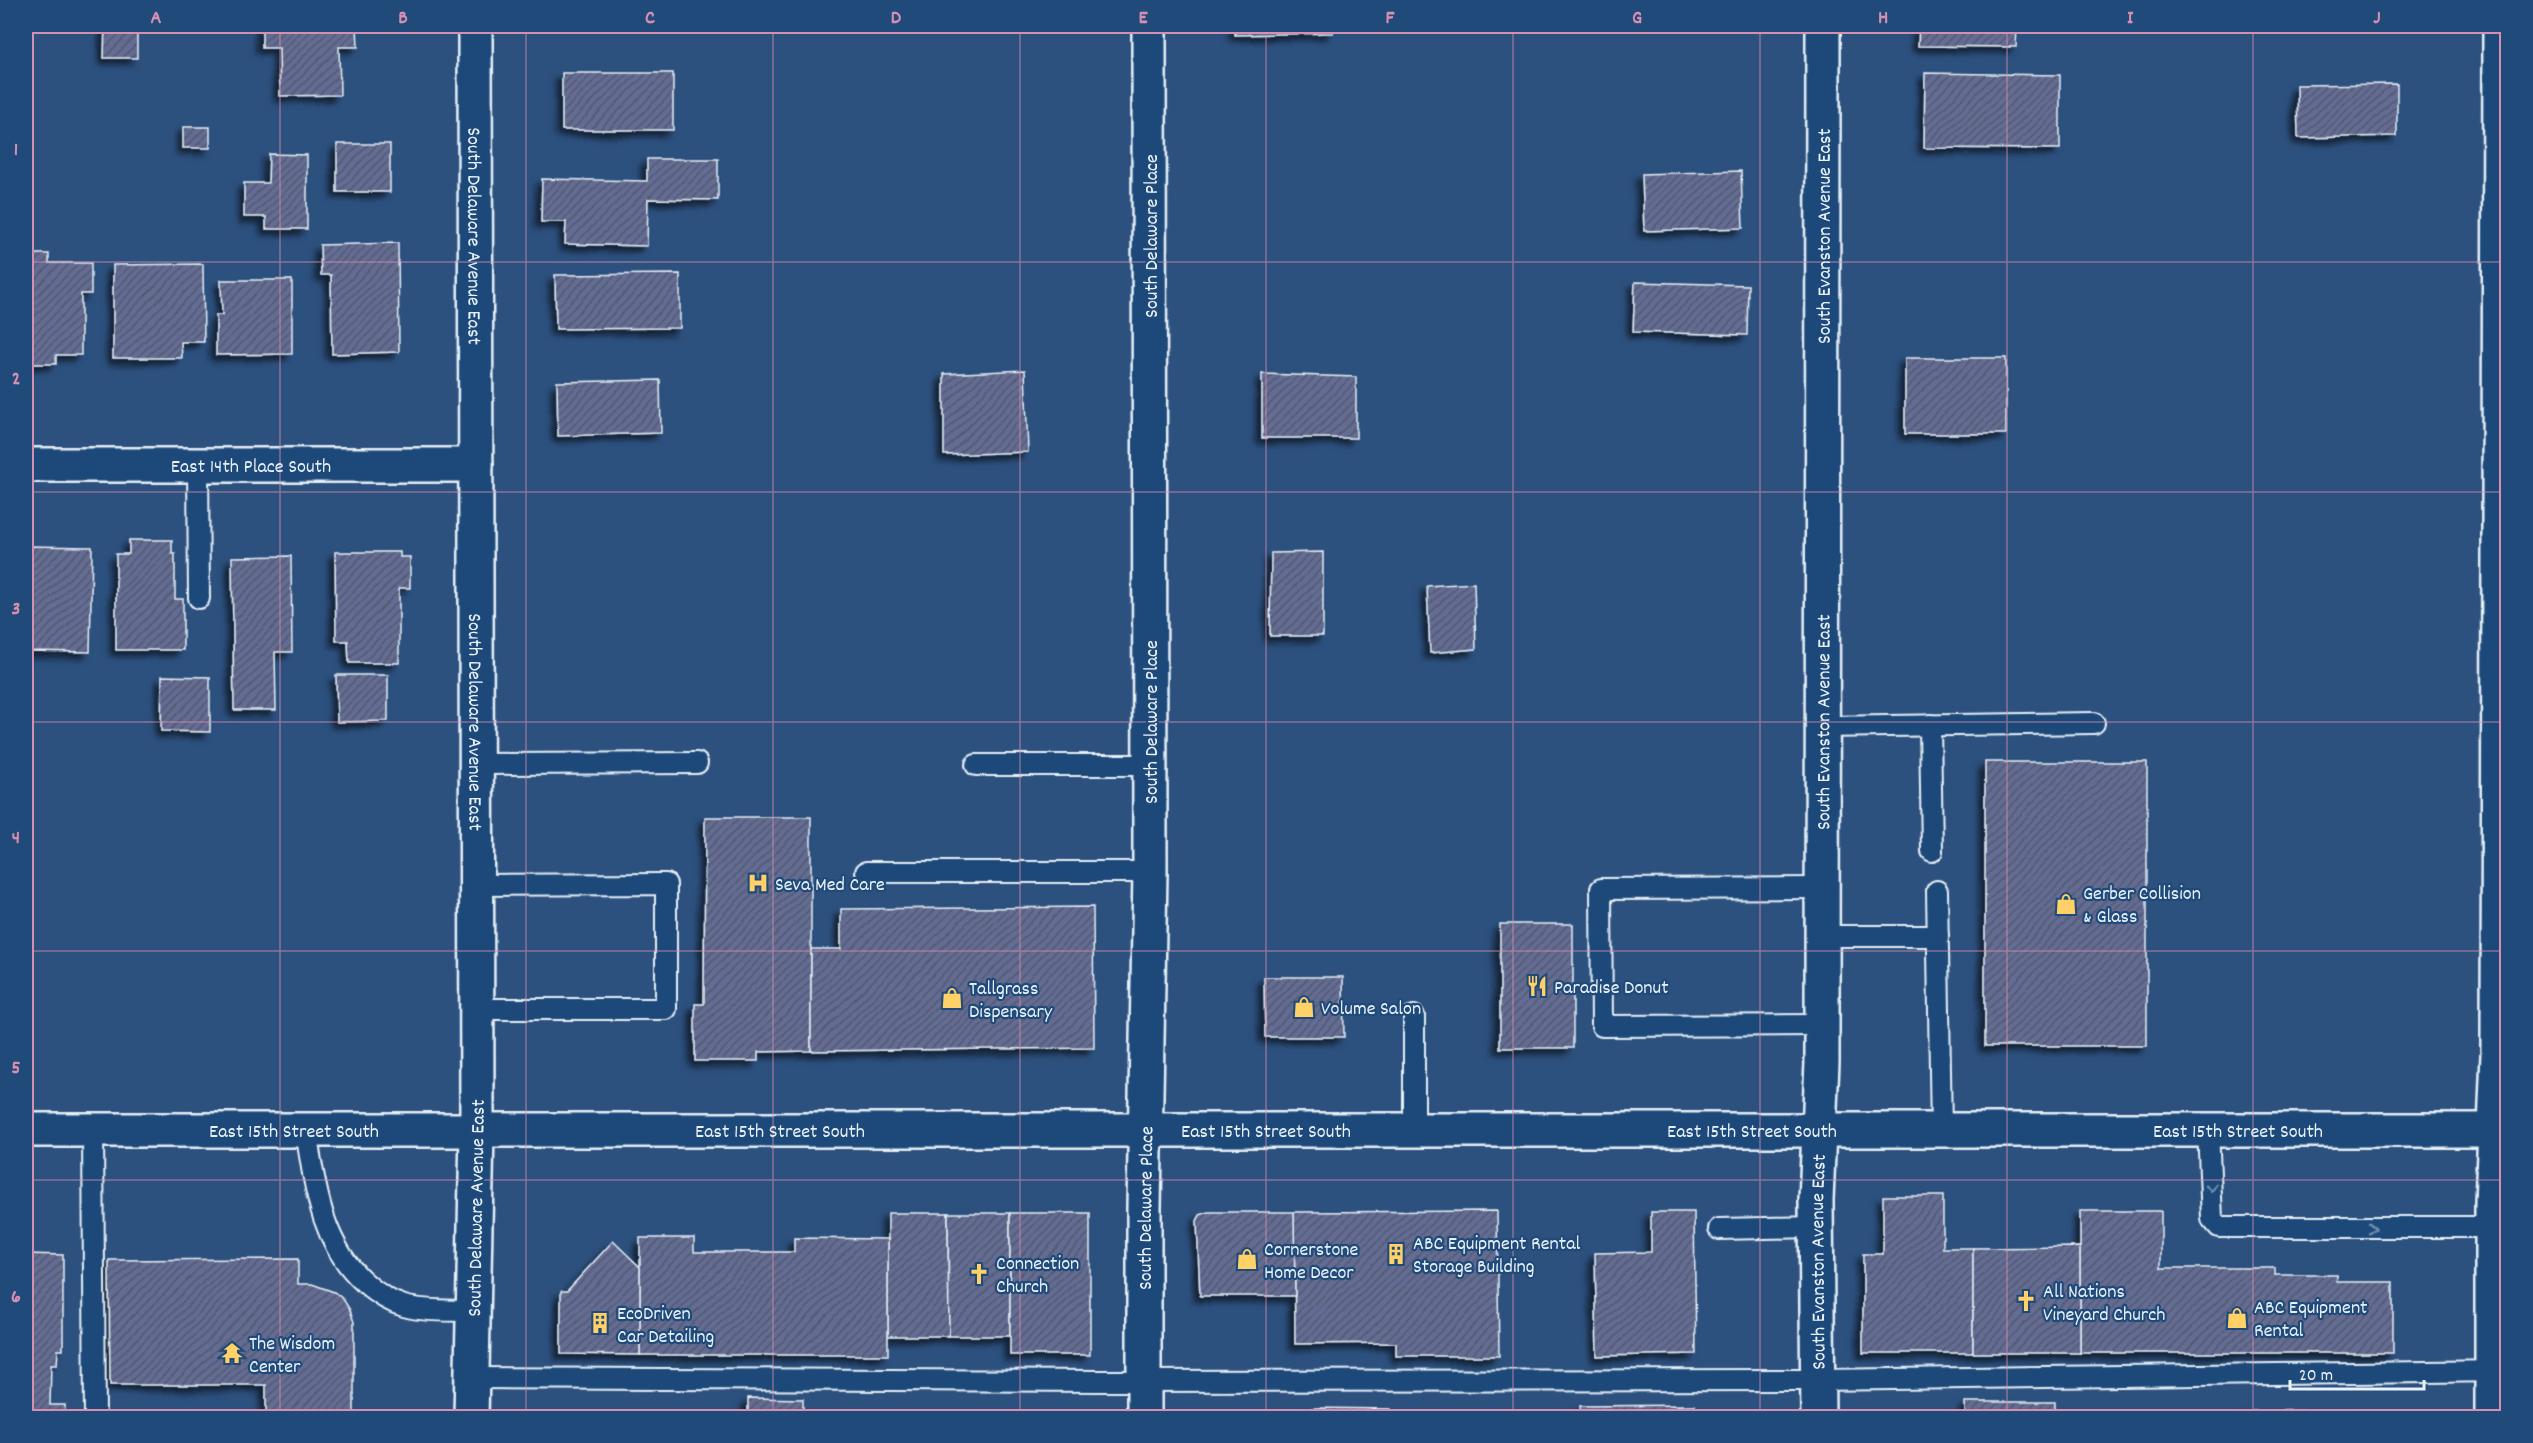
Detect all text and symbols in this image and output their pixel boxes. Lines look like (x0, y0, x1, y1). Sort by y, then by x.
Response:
text: A (151, 5, 162, 33)
text: B (398, 5, 408, 33)
text: C (645, 5, 655, 33)
text: D (891, 5, 902, 33)
text: E (1138, 5, 1148, 33)
text: F (1386, 5, 1396, 33)
text: G (1632, 5, 1642, 33)
text: H (1878, 5, 1888, 33)
text: I (2127, 5, 2134, 33)
text: J (2373, 5, 2381, 33)
street label: South Delaware Avenue East (458, 127, 487, 345)
street label: South Evanston Avenue East (1812, 128, 1840, 344)
text: 1 (14, 137, 18, 165)
street label: South Delaware Place (1139, 154, 1167, 318)
text: 2 (12, 366, 20, 394)
street label: East 14th Place South (171, 454, 331, 482)
text: 3 (12, 596, 20, 624)
street label: South Delaware Avenue East (459, 613, 487, 831)
street label: South Evanston Avenue East (1811, 614, 1839, 830)
street label: South Delaware Place (1139, 640, 1167, 804)
text: 4 (12, 825, 20, 853)
hospital icon: Seva Med Care (746, 871, 770, 895)
place label: Seva Med Care (775, 872, 885, 900)
place label: Gerber Collision & Glass (2083, 881, 2201, 932)
shop icon: Gerber Collision & Glass (2054, 892, 2078, 916)
restaurant icon: Paradise Donut (1525, 974, 1549, 998)
place label: Paradise Donut (1554, 975, 1669, 1003)
place label: Tallgrass Dispensary (969, 976, 1053, 1027)
shop icon: Tallgrass Dispensary (940, 986, 964, 1010)
shop icon: Volume Salon (1292, 995, 1316, 1019)
place label: Volume Salon (1321, 996, 1421, 1024)
text: 5 (11, 1055, 21, 1083)
street label: South Delaware Avenue East (462, 1099, 494, 1317)
street label: East 15th Street South (209, 1119, 379, 1147)
street label: East 15th Street South (695, 1119, 865, 1147)
street label: East 15th Street South (1181, 1119, 1351, 1147)
street label: East 15th Street South (1667, 1119, 1837, 1147)
street label: East 15th Street South (2153, 1119, 2323, 1147)
street label: South Delaware Place (1133, 1126, 1162, 1290)
street label: South Evanston Avenue East (1805, 1154, 1835, 1370)
one-way arrow (2204, 1184, 2217, 1193)
one-way arrow (2367, 1222, 2376, 1234)
place label: ABC Equipment Rental Storage Building (1413, 1231, 1581, 1282)
place label: Cornerstone Home Decor (1264, 1237, 1359, 1288)
building icon: ABC Equipment Rental Storage Building (1384, 1242, 1408, 1266)
shop icon: Cornerstone Home Decor (1235, 1247, 1259, 1271)
place label: Connection Church (996, 1251, 1079, 1302)
church icon: Connection Church (967, 1262, 991, 1286)
place label: All Nations Vineyard Church (2043, 1279, 2165, 1330)
text: 6 (11, 1284, 21, 1312)
church icon: All Nations Vineyard Church (2014, 1289, 2038, 1313)
place label: ABC Equipment Rental (2254, 1295, 2368, 1346)
place label: EcoDriven Car Detailing (617, 1301, 714, 1352)
shop icon: ABC Equipment Rental (2225, 1306, 2249, 1330)
building icon: EcoDriven Car Detailing (588, 1311, 612, 1335)
place label: The Wisdom Center (249, 1331, 335, 1382)
temple icon: The Wisdom Center (220, 1341, 244, 1365)
scale bar (2290, 1353, 2424, 1391)
text: 20 m (2299, 1364, 2333, 1389)

